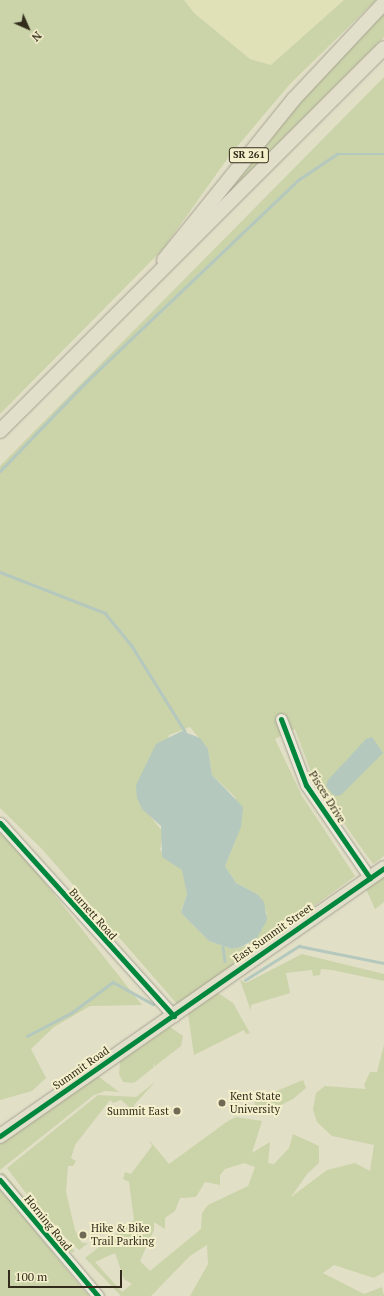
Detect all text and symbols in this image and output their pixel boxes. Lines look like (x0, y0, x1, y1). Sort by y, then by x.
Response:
north arrow (8, 8, 48, 48)
text: N (29, 29, 44, 44)
road number: SR 261 (228, 147, 270, 163)
street label: Pisces Drive (306, 769, 348, 825)
street label: Burnett Road (66, 886, 120, 942)
street label: East Summit Street (231, 901, 315, 965)
street label: Summit Road (50, 1044, 112, 1092)
place label: Kent State University (230, 1090, 281, 1116)
marker: Kent State University (217, 1098, 227, 1108)
place label: Summit East (107, 1104, 169, 1118)
marker: Summit East (172, 1106, 182, 1116)
street label: Horning Road (22, 1193, 74, 1253)
place label: Hike & Bike Trail Parking (91, 1222, 154, 1248)
marker: Hike & Bike Trail Parking (78, 1230, 88, 1240)
scale bar (10, 1262, 124, 1288)
text: 100 m (15, 1269, 47, 1284)

